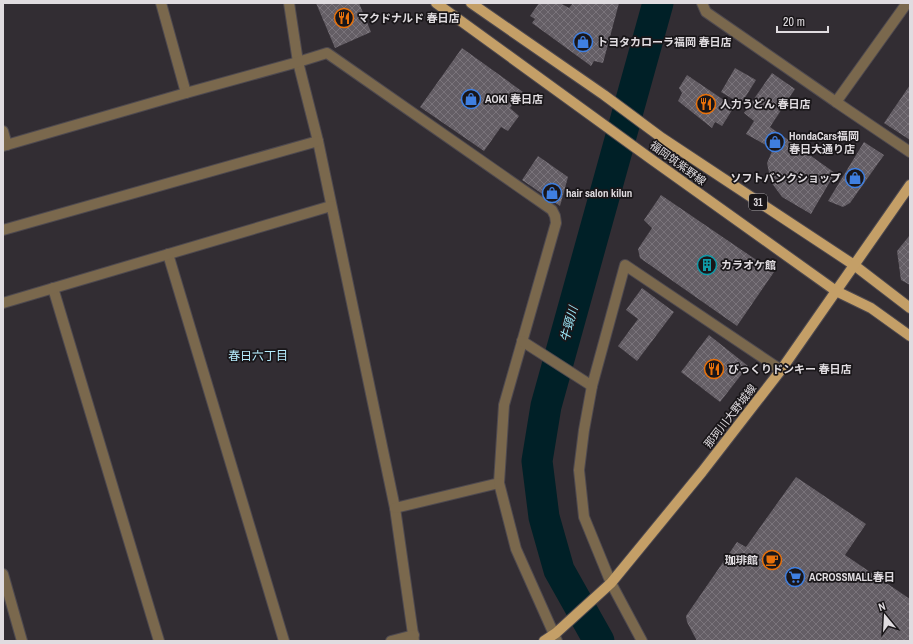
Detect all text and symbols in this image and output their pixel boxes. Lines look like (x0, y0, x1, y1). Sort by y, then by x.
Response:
restaurant icon: マクドナルド 春日店 (333, 7, 355, 29)
scale bar (777, 8, 828, 34)
place label: マクドナルド 春日店 (358, 11, 460, 25)
text: 20 m (783, 14, 805, 30)
shop icon: トヨタカローラ福岡 春日店 (572, 31, 594, 53)
place label: トヨタカローラ福岡 春日店 (597, 35, 732, 49)
shop icon: AOKI 春日店 (460, 88, 482, 110)
place label: AOKI 春日店 (485, 92, 543, 106)
restaurant icon: 人力うどん 春日店 (695, 93, 717, 115)
place label: 人力うどん 春日店 (720, 97, 811, 111)
place label: HondaCars福岡 春日大通り店 (789, 129, 859, 156)
shop icon: HondaCars福岡 春日大通り店 (764, 131, 786, 153)
street label: 福岡筑紫野線 (647, 138, 709, 188)
shop icon: ソフトバンクショップ (844, 167, 866, 189)
place label: ソフトバンクショップ (730, 171, 841, 185)
shop icon: hair salon kilun (541, 182, 563, 204)
place label: hair salon kilun (566, 186, 632, 200)
road number: 31 (749, 194, 767, 210)
building icon: カラオケ館 (696, 254, 718, 276)
place label: カラオケ館 (721, 258, 776, 272)
water label: 牛頸川 (557, 303, 582, 343)
district label: 春日六丁目 (228, 348, 288, 364)
restaurant icon: びっくりドンキー 春日店 (703, 358, 725, 380)
place label: びっくりドンキー 春日店 (728, 362, 852, 376)
street label: 那珂川大野城線 (701, 381, 759, 451)
cafe icon: 珈琲館 (761, 549, 783, 571)
place label: 珈琲館 (725, 553, 758, 567)
supermarket icon: ACROSSMALL春日 (784, 566, 806, 588)
place label: ACROSSMALL春日 (809, 570, 895, 584)
north arrow (865, 596, 905, 636)
text: N (877, 599, 887, 614)

